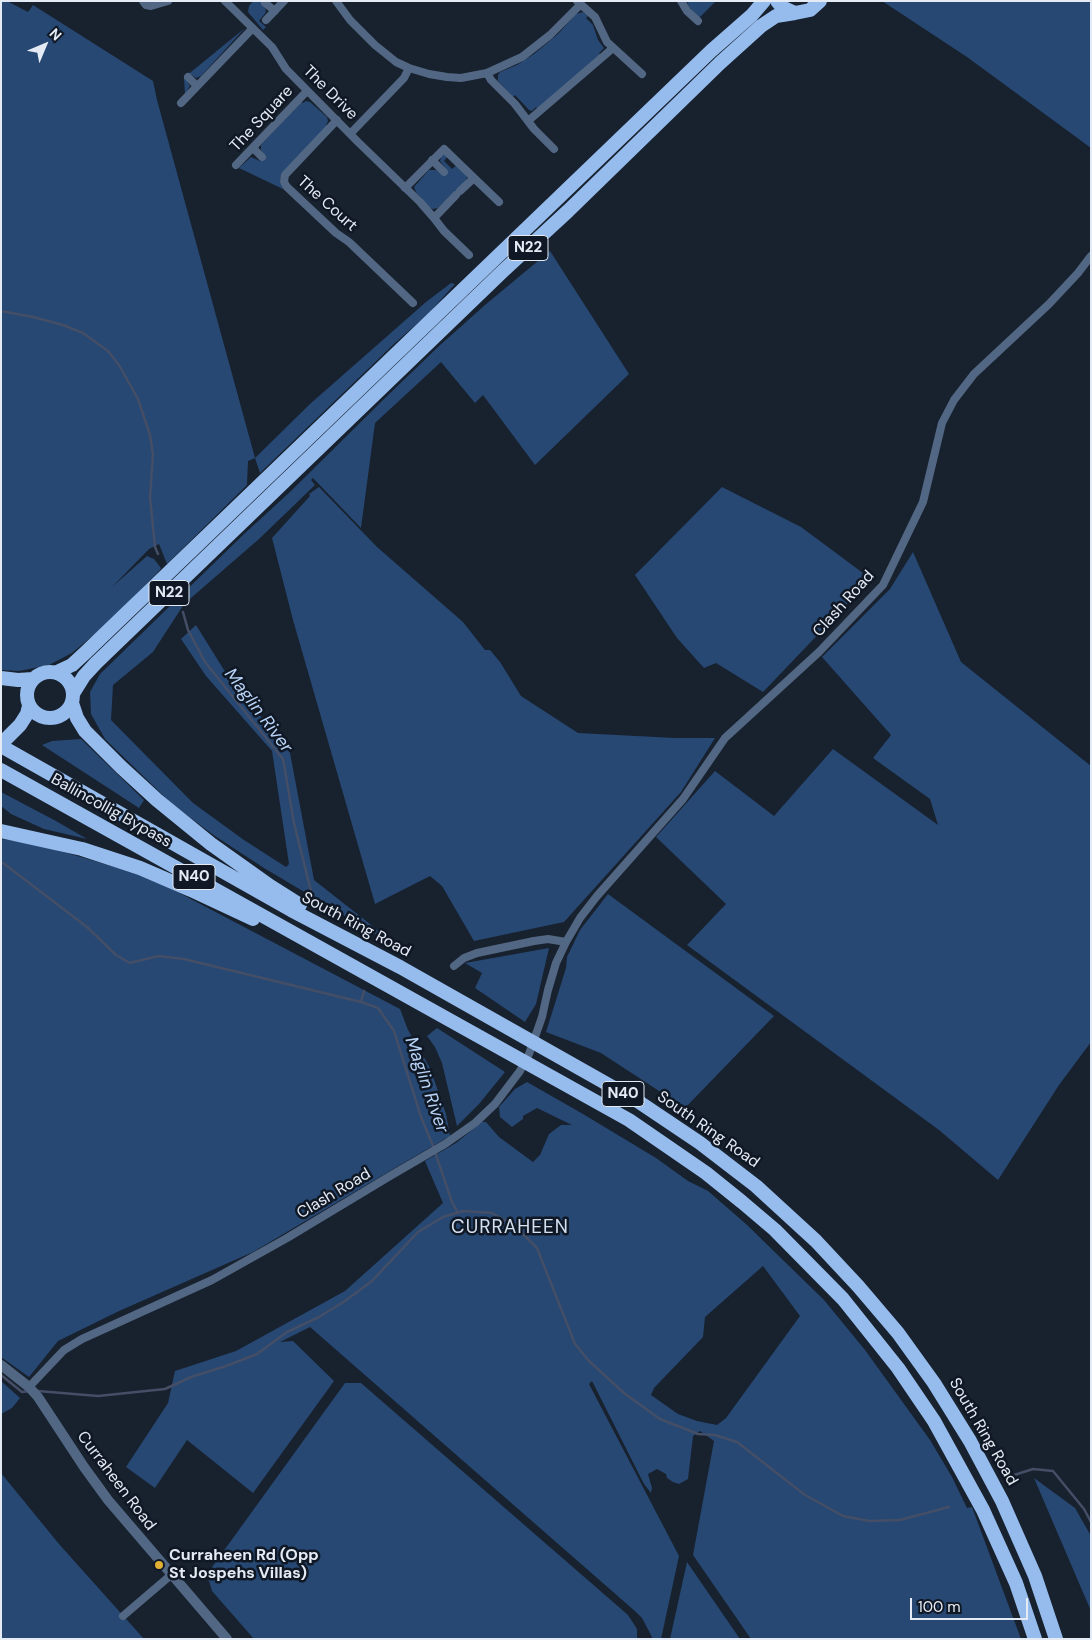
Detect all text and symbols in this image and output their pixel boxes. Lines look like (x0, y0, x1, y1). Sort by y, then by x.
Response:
north arrow (20, 20, 70, 70)
text: N (46, 24, 66, 44)
street label: The Drive (299, 62, 361, 124)
street label: The Square (227, 82, 297, 156)
street label: The Court (293, 172, 361, 236)
road number: N22 (508, 236, 548, 260)
street label: Clash Road (809, 567, 879, 641)
road number: N22 (149, 580, 189, 606)
water label: Maglin River (219, 664, 297, 758)
street label: Ballincollig Bypass (47, 770, 175, 852)
road number: N40 (173, 864, 215, 890)
street label: South Ring Road (298, 888, 414, 962)
water label: Maglin River (399, 1034, 453, 1136)
road number: N40 (602, 1082, 644, 1106)
street label: South Ring Road (653, 1088, 763, 1172)
street label: Clash Road (294, 1165, 374, 1223)
district label: CURRAHEEN (450, 1217, 570, 1239)
street label: South Ring Road (945, 1375, 1021, 1489)
street label: Curraheen Road (72, 1428, 160, 1534)
place label: Curraheen Rd (Opp St Jospehs Villas) (169, 1546, 319, 1584)
marker: Curraheen Rd (Opp St Jospehs Villas) (153, 1559, 165, 1571)
scale bar (912, 1588, 1030, 1620)
text: 100 m (918, 1597, 961, 1617)

